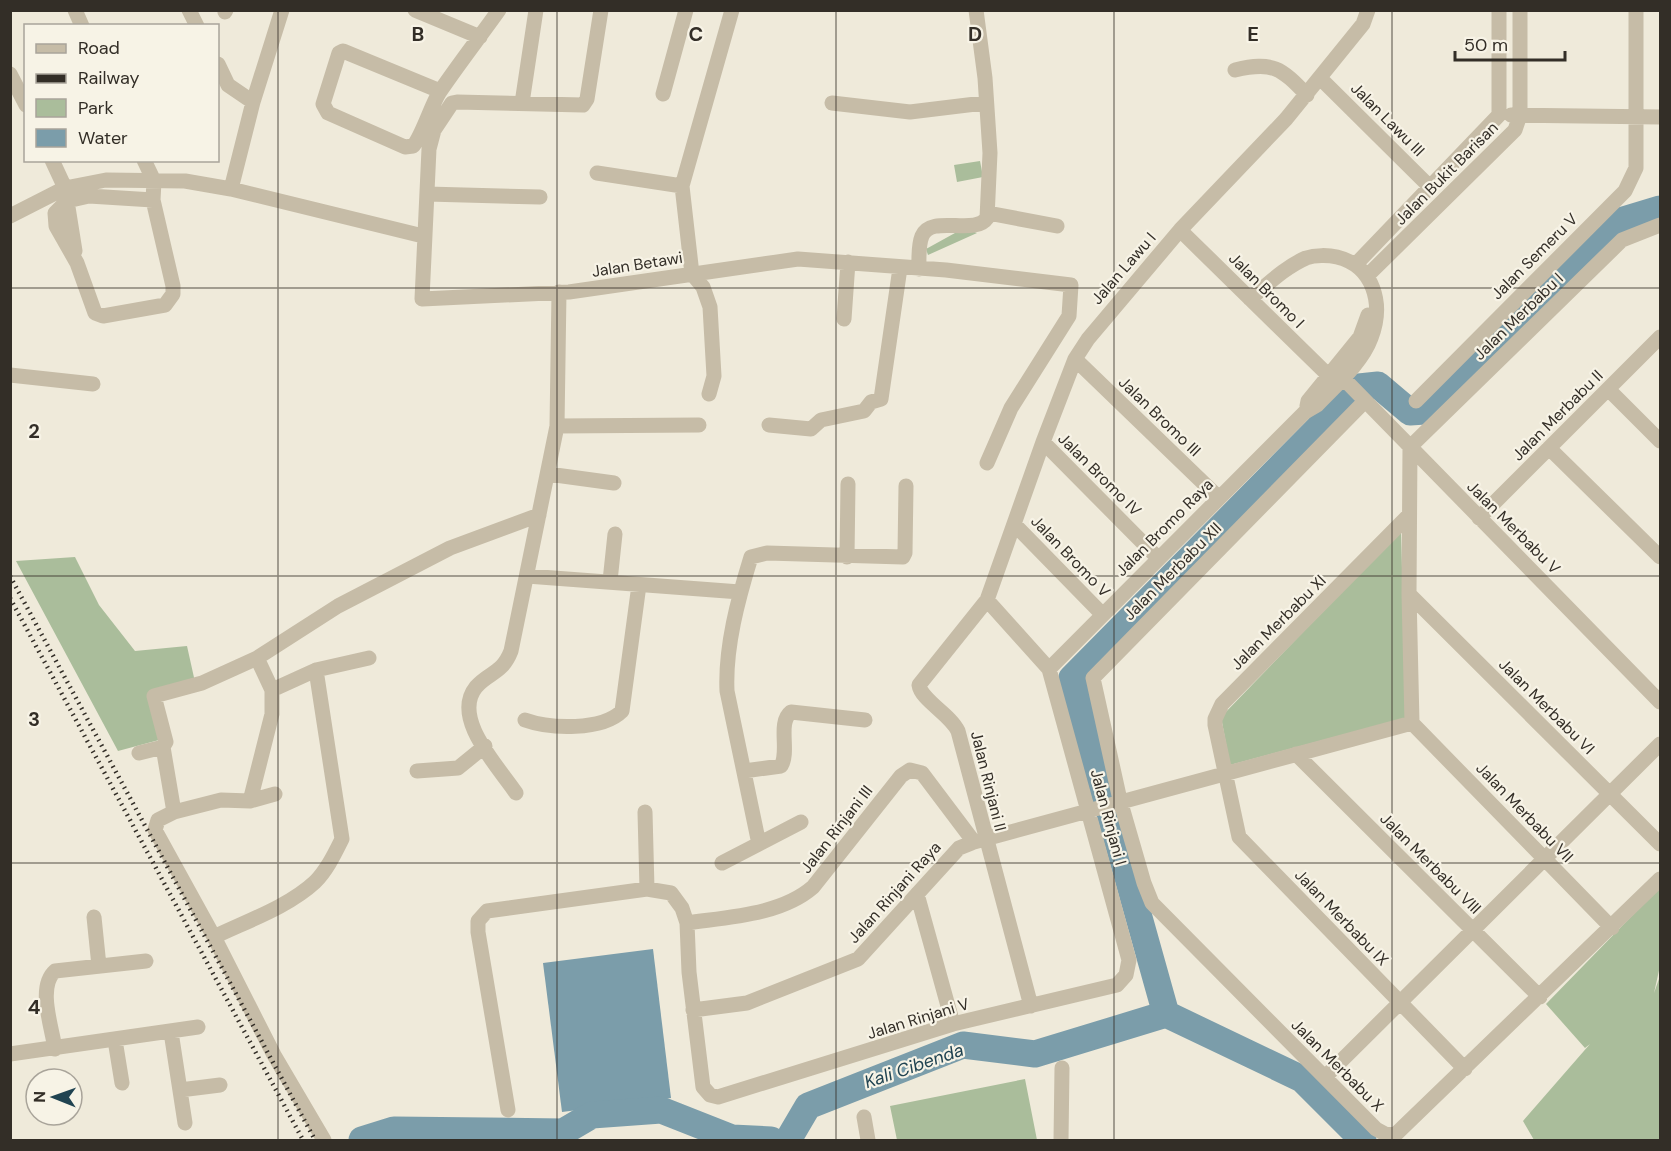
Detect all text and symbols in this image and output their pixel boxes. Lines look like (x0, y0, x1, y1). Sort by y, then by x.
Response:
text: B (412, 21, 424, 47)
text: C (689, 21, 703, 47)
text: D (968, 21, 982, 47)
text: E (1247, 21, 1259, 47)
legend (24, 24, 219, 162)
scale bar (1455, 24, 1564, 62)
text: 50 m (1464, 33, 1508, 57)
text: Road (78, 36, 120, 60)
text: Railway (78, 66, 140, 90)
street label: Jalan Lawu III (1346, 78, 1429, 161)
text: Park (78, 96, 114, 120)
street label: Jalan Bukit Barisan (1390, 117, 1502, 229)
text: Water (78, 126, 128, 150)
street label: Jalan Semeru V (1487, 208, 1582, 304)
street label: Jalan Lawu I (1086, 228, 1160, 309)
street label: Jalan Betawi (590, 247, 684, 282)
street label: Jalan Bromo I (1224, 248, 1309, 333)
street label: Jalan Merbabu I (1469, 268, 1568, 364)
street label: Jalan Merbabu II (1507, 365, 1607, 465)
street label: Jalan Bromo III (1114, 372, 1205, 461)
text: 2 (28, 418, 40, 444)
street label: Jalan Bromo IV (1053, 428, 1146, 521)
street label: Jalan Bromo Raya (1111, 474, 1218, 581)
street label: Jalan Merbabu V (1462, 476, 1565, 579)
street label: Jalan Bromo V (1026, 511, 1115, 602)
street label: Jalan Merbabu XII (1119, 518, 1226, 625)
street label: Jalan Merbabu XI (1226, 570, 1330, 674)
street label: Jalan Merbabu VI (1494, 654, 1599, 759)
text: 3 (28, 706, 40, 732)
street label: Jalan Rinjani II (966, 729, 1011, 833)
street label: Jalan Merbabu VII (1472, 758, 1578, 867)
street label: Jalan Rinjani I (1086, 767, 1131, 867)
street label: Jalan Rinjani III (795, 781, 877, 878)
street label: Jalan Merbabu VIII (1375, 808, 1486, 919)
street label: Jalan Rinjani Raya (843, 837, 946, 948)
street label: Jalan Merbabu IX (1290, 865, 1393, 970)
street label: Jalan Rinjani V (865, 993, 972, 1044)
text: 4 (28, 994, 41, 1020)
street label: Jalan Merbabu X (1287, 1015, 1389, 1116)
water label: Kali Cibenda (861, 1038, 967, 1094)
north arrow (24, 1067, 84, 1127)
text: N (29, 1091, 50, 1103)

